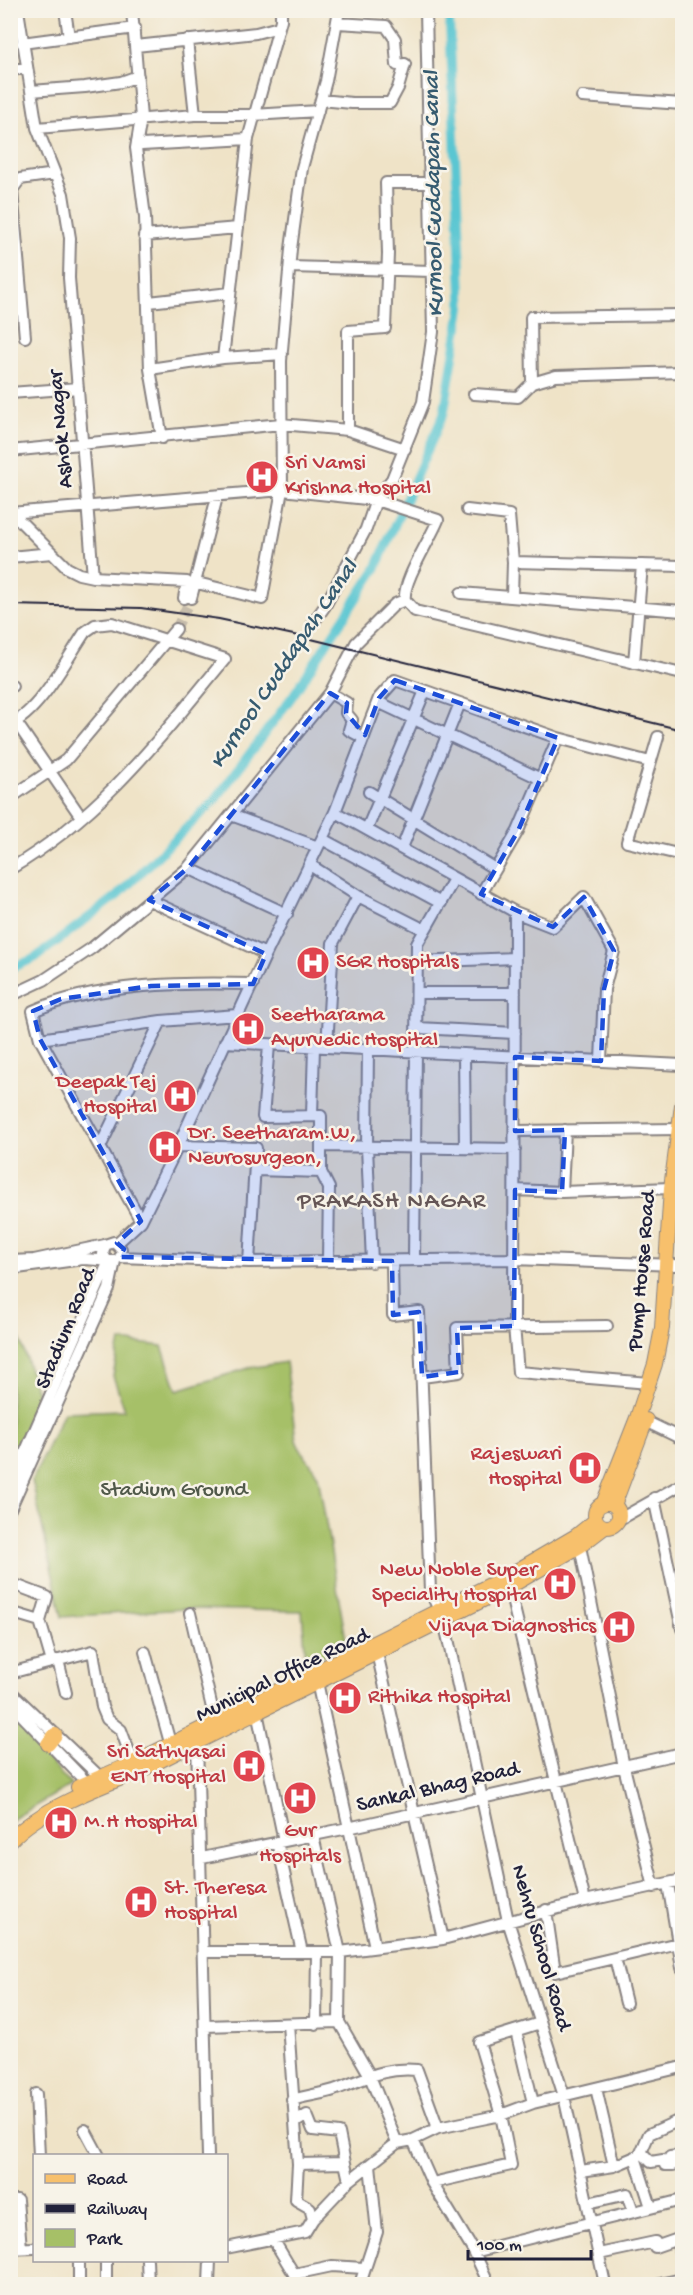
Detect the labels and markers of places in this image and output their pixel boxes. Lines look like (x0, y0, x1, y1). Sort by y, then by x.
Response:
place label: Sri Vamsi Krishna Hospital (285, 451, 431, 502)
hospital icon: Sri Vamsi Krishna Hospital (244, 459, 280, 495)
hospital icon: SGR Hospitals (295, 945, 331, 981)
place label: SGR Hospitals (336, 950, 460, 976)
place label: Seetharama Ayurvedic Hospital (271, 1003, 438, 1054)
hospital icon: Seetharama Ayurvedic Hospital (230, 1011, 266, 1047)
place label: Deepak Tej Hospital (54, 1070, 157, 1121)
hospital icon: Deepak Tej Hospital (162, 1078, 198, 1114)
place label: Dr. Seetharam.W, Neurosurgeon, (186, 1121, 356, 1172)
hospital icon: Dr. Seetharam.W, Neurosurgeon, (147, 1129, 183, 1165)
place label: Rajeswari Hospital (471, 1442, 562, 1493)
hospital icon: Rajeswari Hospital (567, 1450, 603, 1486)
place label: New Noble Super Speciality Hospital (372, 1558, 539, 1609)
hospital icon: New Noble Super Speciality Hospital (542, 1566, 578, 1602)
hospital icon: Vijaya Diagnostics (601, 1609, 637, 1645)
place label: Vijaya Diagnostics (428, 1614, 597, 1640)
hospital icon: Rithika Hospital (327, 1680, 363, 1716)
place label: Rithika Hospital (368, 1685, 511, 1711)
place label: Sri Sathyasai ENT Hospital (107, 1740, 226, 1791)
hospital icon: Sri Sathyasai ENT Hospital (231, 1748, 267, 1784)
hospital icon: Gvr Hospitals (282, 1780, 318, 1816)
hospital icon: M.H Hospital (43, 1805, 79, 1841)
place label: M.H Hospital (84, 1810, 198, 1836)
place label: Gvr Hospitals (259, 1819, 342, 1870)
place label: St. Theresa Hospital (164, 1876, 267, 1927)
hospital icon: St. Theresa Hospital (123, 1884, 159, 1920)

